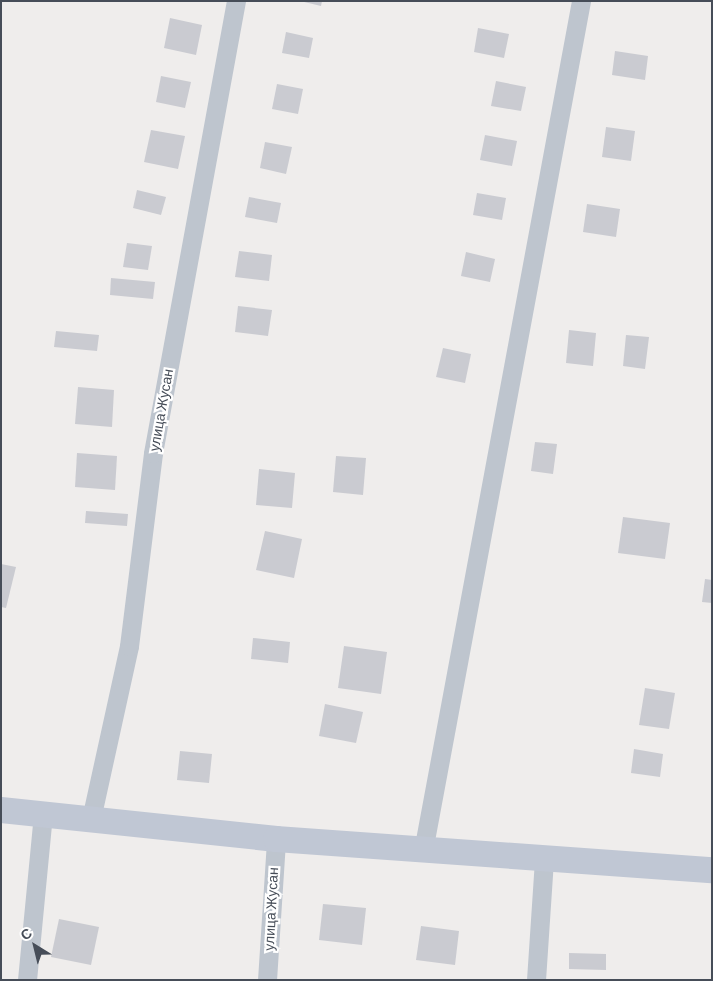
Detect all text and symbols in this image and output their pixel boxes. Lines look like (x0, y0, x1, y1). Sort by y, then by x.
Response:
street label: улица Жусан (145, 367, 177, 453)
street label: улица Жусан (260, 867, 282, 951)
north arrow (10, 921, 60, 971)
text: С (17, 924, 35, 943)

